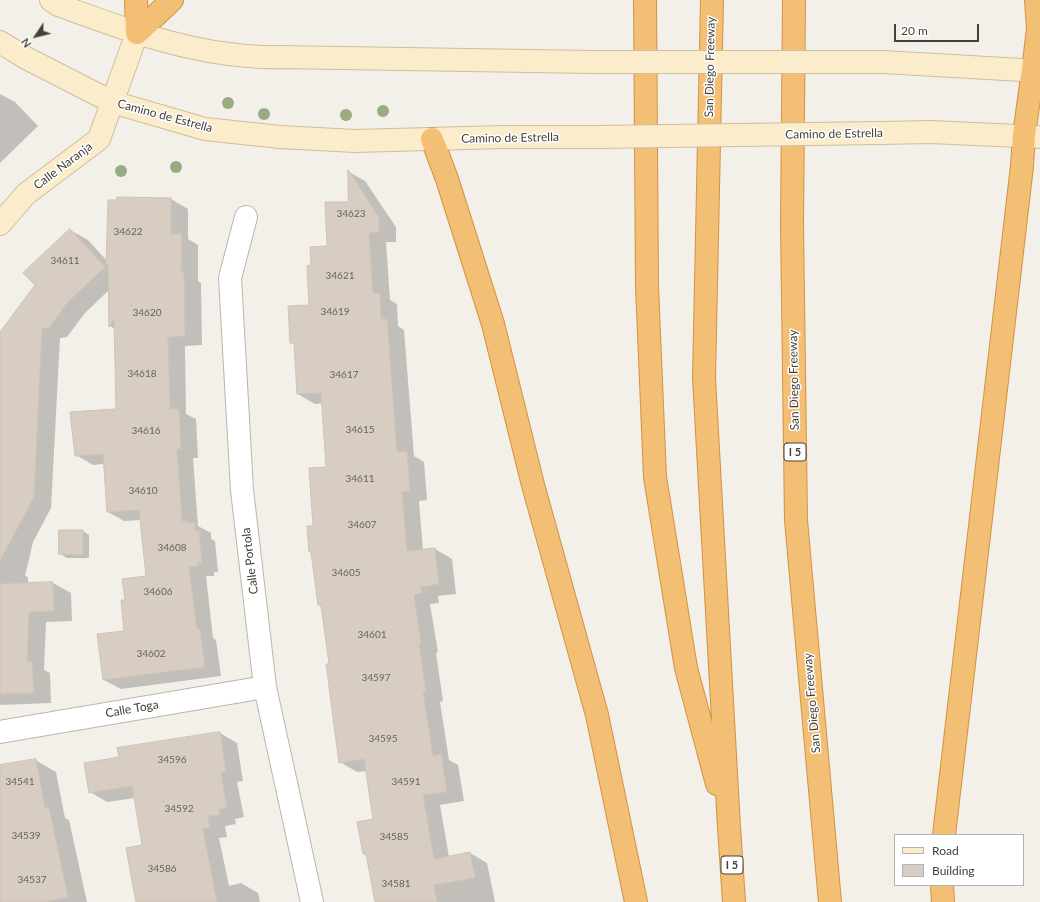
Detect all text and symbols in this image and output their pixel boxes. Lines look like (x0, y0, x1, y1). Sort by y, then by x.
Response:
north arrow (16, 16, 56, 56)
scale bar (896, 16, 981, 42)
street label: San Diego Freeway (702, 17, 718, 117)
text: 20 m (901, 23, 928, 38)
text: N (18, 36, 34, 50)
street label: Camino de Estrella (116, 96, 214, 136)
street label: Camino de Estrella (785, 126, 883, 142)
street label: Camino de Estrella (461, 130, 559, 146)
street label: Calle Naranja (31, 139, 95, 193)
house number: 34623 (337, 208, 365, 220)
house number: 34622 (114, 226, 142, 238)
house number: 34611 (51, 255, 79, 267)
house number: 34621 (326, 270, 354, 282)
house number: 34619 (321, 306, 349, 318)
house number: 34620 (133, 307, 161, 319)
street label: San Diego Freeway (786, 330, 802, 430)
house number: 34618 (128, 368, 156, 380)
house number: 34617 (330, 369, 358, 381)
house number: 34615 (346, 424, 374, 436)
house number: 34616 (132, 425, 160, 437)
road number: I 5 (784, 443, 806, 461)
house number: 34611 (346, 473, 374, 485)
house number: 34610 (129, 485, 157, 497)
house number: 34607 (348, 519, 376, 531)
street label: Calle Portola (239, 527, 261, 595)
house number: 34608 (158, 542, 186, 554)
house number: 34605 (332, 567, 360, 579)
house number: 34606 (144, 586, 172, 598)
house number: 34601 (358, 629, 386, 641)
house number: 34602 (137, 648, 165, 660)
street label: San Diego Freeway (800, 652, 824, 754)
house number: 34597 (362, 672, 390, 684)
street label: Calle Toga (104, 697, 160, 721)
house number: 34595 (369, 733, 397, 745)
house number: 34596 (158, 754, 186, 766)
house number: 34541 (6, 776, 34, 788)
house number: 34591 (392, 776, 420, 788)
house number: 34592 (165, 803, 193, 815)
house number: 34539 (12, 830, 40, 842)
house number: 34585 (380, 831, 408, 843)
legend (894, 834, 1024, 886)
text: Road (932, 843, 959, 858)
road number: I 5 (721, 856, 743, 874)
house number: 34586 (148, 863, 176, 875)
text: Building (932, 863, 975, 878)
house number: 34537 (18, 874, 46, 886)
house number: 34581 (382, 878, 410, 890)

